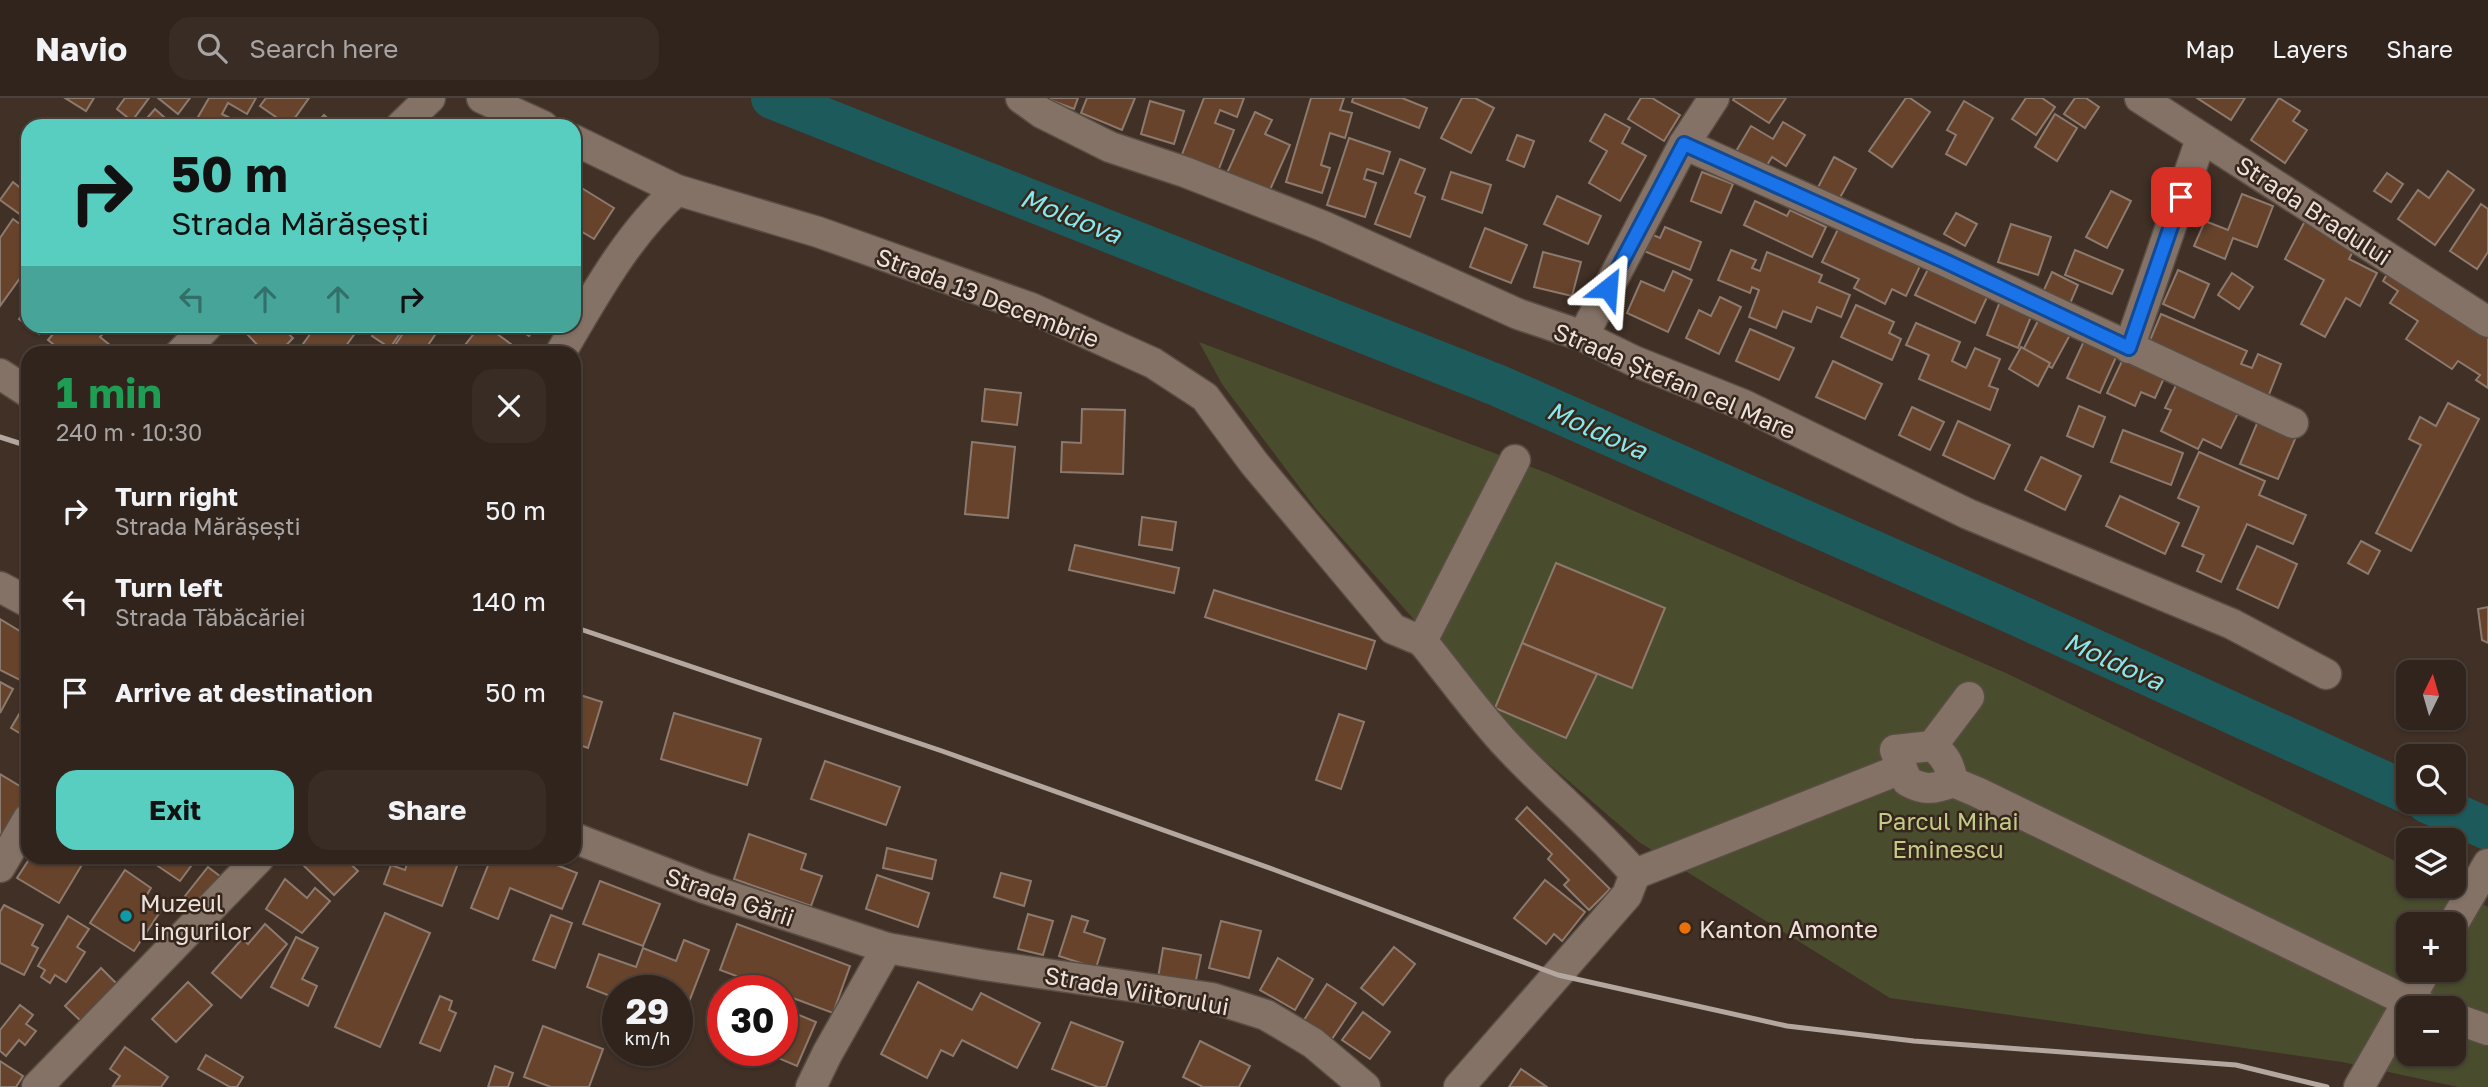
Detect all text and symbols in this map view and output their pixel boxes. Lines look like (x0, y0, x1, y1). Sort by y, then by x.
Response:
search box (169, 17, 659, 80)
text: Navio (35, 29, 127, 68)
icon: search (193, 29, 231, 67)
text: Search here (249, 33, 398, 64)
text: Map (2185, 34, 2234, 63)
text: Layers (2272, 34, 2348, 63)
text: Share (2386, 34, 2453, 63)
text: 50 m (171, 144, 288, 203)
icon: right (56, 147, 147, 238)
street label: Strada Bradului (2231, 149, 2397, 271)
pin (2151, 167, 2211, 227)
icon: arrive (2162, 178, 2200, 216)
water label: Moldova (1016, 182, 1127, 251)
text: Strada Mărășești (171, 204, 429, 242)
street label: Strada 13 Decembrie (872, 241, 1104, 353)
position arrow (1571, 251, 1645, 325)
icon: left (173, 280, 211, 318)
icon: ahead (246, 280, 284, 318)
icon: ahead (319, 280, 357, 318)
icon: right (392, 280, 430, 318)
street label: Strada Ștefan cel Mare (1549, 316, 1800, 445)
text: 1 min (56, 367, 162, 417)
button: close (472, 369, 546, 443)
water label: Moldova (1542, 394, 1653, 466)
text: 240 m · 10:30 (56, 418, 202, 446)
text: Turn right (115, 481, 238, 512)
icon: right (56, 492, 94, 530)
text: 50 m (485, 495, 546, 526)
text: Strada Mărășești (115, 512, 301, 540)
text: Turn left (115, 572, 223, 603)
icon: left (56, 583, 94, 621)
text: 140 m (472, 586, 546, 617)
text: Strada Tăbăcăriei (115, 603, 306, 631)
water label: Moldova (2059, 625, 2170, 697)
north arrow (2396, 660, 2466, 730)
map controls (2396, 660, 2466, 1066)
icon: arrive (56, 674, 94, 712)
text: Arrive at destination (115, 677, 373, 708)
text: 50 m (485, 677, 546, 708)
button: search (2396, 744, 2466, 814)
button: Exit (56, 770, 294, 850)
button: Share (308, 770, 546, 850)
park label: Parcul Mihai Eminescu (1877, 806, 2019, 863)
button: layers (2396, 828, 2466, 898)
street label: Strada Gării (662, 860, 798, 932)
place label: Muzeul Lingurilor (140, 888, 251, 945)
marker: Muzeul Lingurilor (118, 908, 134, 924)
button: + (2396, 912, 2466, 982)
place label: Kanton Amonte (1699, 914, 1878, 943)
marker: Kanton Amonte (1677, 920, 1693, 936)
street label: Strada Viitorului (1042, 959, 1232, 1021)
speed limit sign: 30 (707, 975, 798, 1066)
text: 29 (626, 990, 669, 1032)
button: − (2396, 996, 2466, 1066)
text: km/h (625, 1027, 670, 1049)

